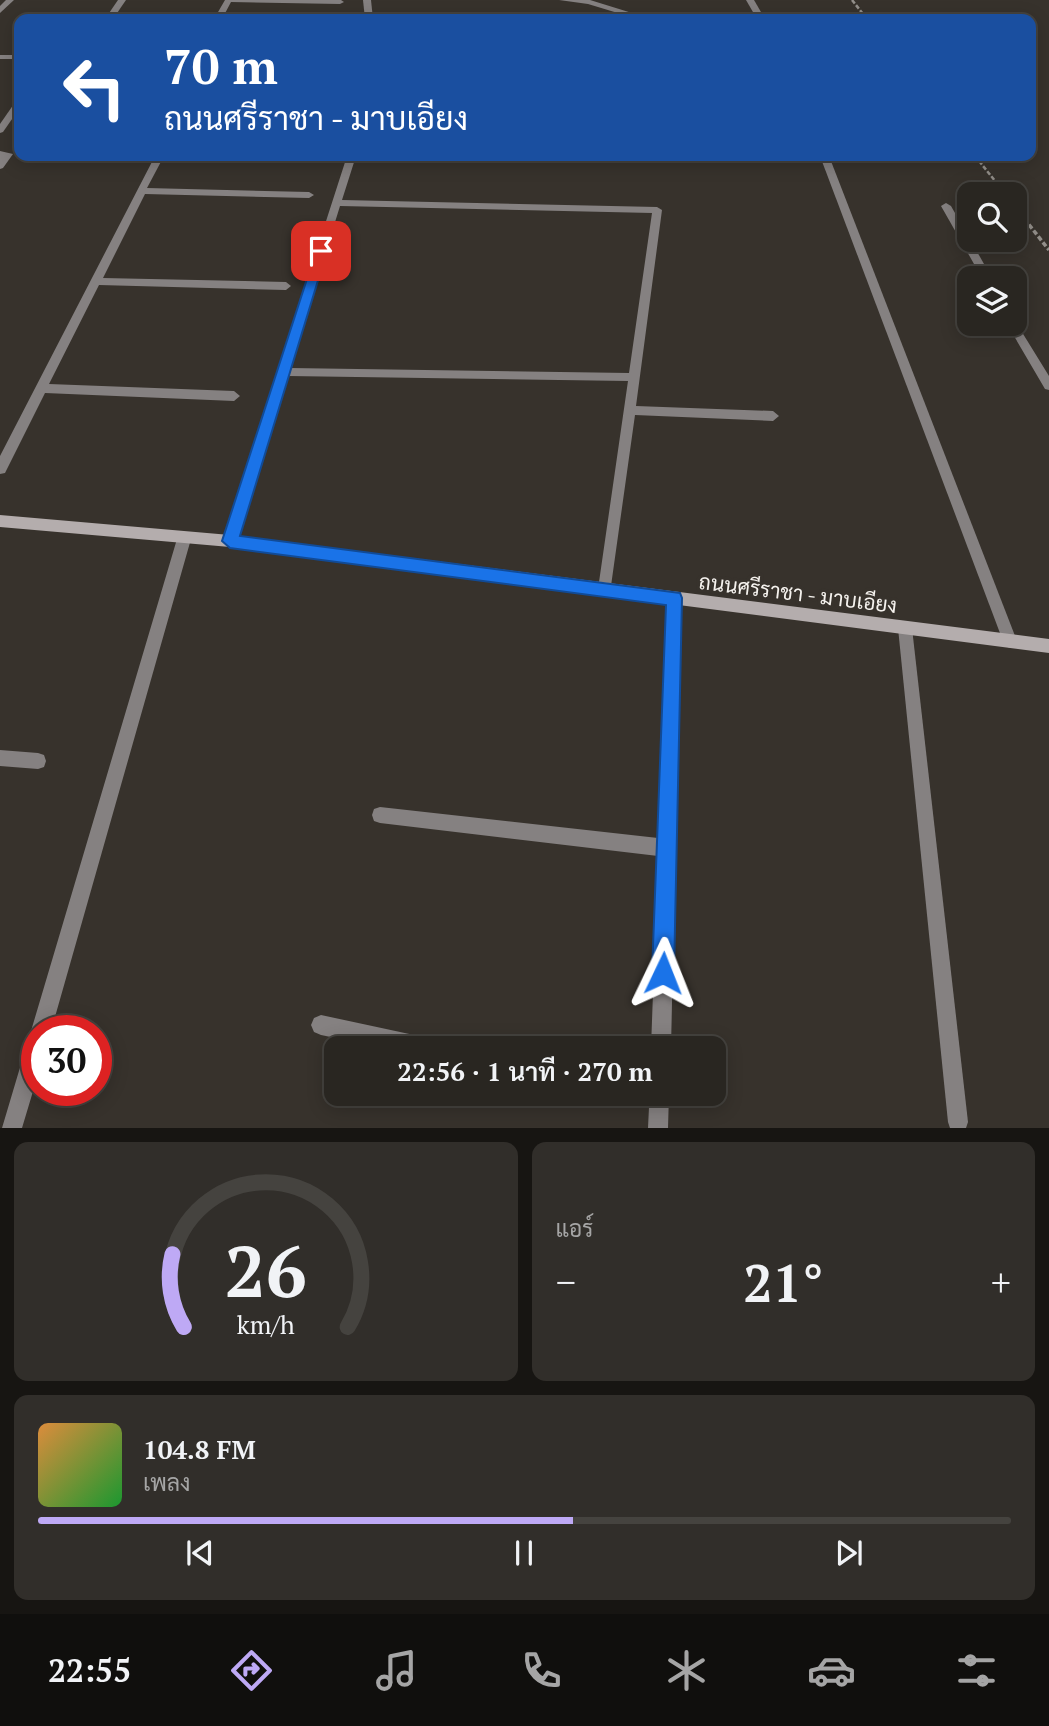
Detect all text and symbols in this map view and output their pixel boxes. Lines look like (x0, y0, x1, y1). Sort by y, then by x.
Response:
text: 70 m (164, 33, 278, 98)
icon: left (49, 42, 140, 133)
text: ถนนศรีราชา - มาบเอียง (164, 97, 468, 139)
map controls (957, 182, 1027, 336)
button: search (957, 182, 1027, 252)
pin (291, 221, 351, 281)
icon: arrive (302, 232, 340, 270)
button: layers (957, 266, 1027, 336)
street label: ถนนศรีราชา - มาบเอียง (697, 567, 899, 619)
position arrow (626, 936, 700, 1010)
speed limit sign: 30 (21, 1015, 112, 1106)
text: 22:56 · 1 นาที · 270 m (397, 1054, 653, 1088)
text: แอร์ (556, 1213, 593, 1244)
text: 26 (225, 1222, 307, 1319)
text: 21° (743, 1248, 823, 1317)
text: − (556, 1257, 576, 1307)
text: + (991, 1257, 1011, 1307)
text: km/h (237, 1308, 295, 1341)
text: 104.8 FM (143, 1432, 256, 1466)
text: เพลง (143, 1467, 190, 1498)
icon: previous (181, 1534, 219, 1572)
icon: pause (505, 1534, 543, 1572)
icon: next (830, 1534, 868, 1572)
icon: directions (227, 1646, 276, 1695)
icon: music (372, 1646, 421, 1695)
icon: phone (517, 1646, 566, 1695)
icon: climate (662, 1646, 711, 1695)
icon: car (807, 1646, 856, 1695)
icon: filters (952, 1646, 1001, 1695)
text: 22:55 (48, 1649, 131, 1691)

